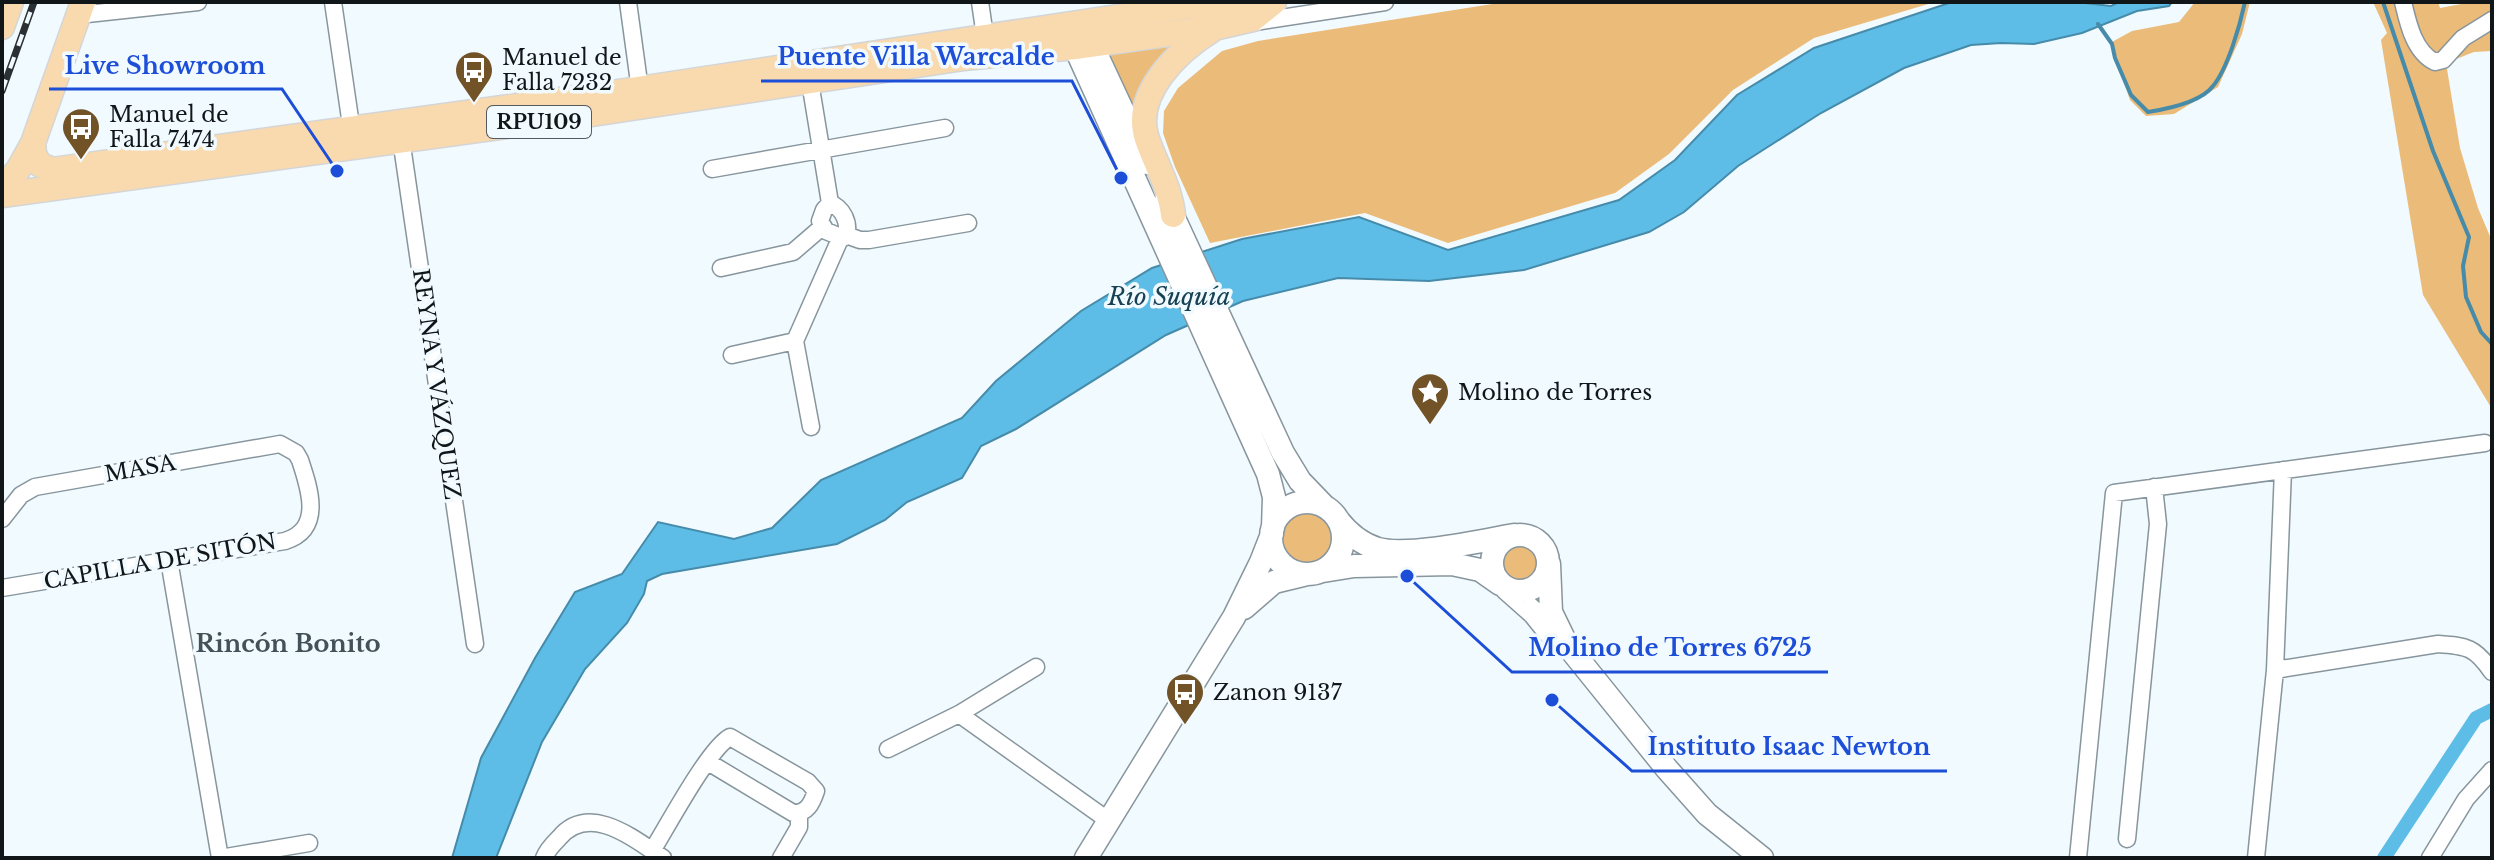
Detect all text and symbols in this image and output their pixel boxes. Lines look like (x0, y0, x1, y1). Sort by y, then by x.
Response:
callout: Puente Villa Warcalde (761, 33, 1072, 81)
callout: Live Showroom (49, 41, 282, 89)
text: Puente Villa Warcalde (777, 42, 1055, 71)
place label: Manuel de Falla 7232 (502, 44, 622, 96)
bus stop icon: Manuel de Falla 7232 (453, 49, 495, 104)
text: Live Showroom (64, 51, 266, 80)
place label: Manuel de Falla 7474 (109, 101, 229, 153)
bus stop icon: Manuel de Falla 7474 (60, 106, 102, 161)
road number: RPU109 (487, 106, 591, 138)
street label: REYNA Y VÁZQUEZ (407, 267, 467, 501)
water label: Río Suquía (1107, 282, 1230, 311)
place icon: Molino de Torres (1409, 371, 1451, 426)
place label: Molino de Torres (1458, 379, 1652, 406)
street label: MASA (102, 449, 179, 488)
street label: CAPILLA DE SITÓN (41, 527, 279, 595)
callout: Molino de Torres 6725 (1512, 624, 1828, 672)
district label: Rincón Bonito (196, 629, 380, 658)
text: Molino de Torres 6725 (1528, 633, 1812, 662)
bus stop icon: Zanon 9137 (1164, 671, 1206, 726)
place label: Zanon 9137 (1213, 679, 1343, 706)
callout: Instituto Isaac Newton (1632, 723, 1947, 771)
text: Instituto Isaac Newton (1648, 732, 1931, 761)

